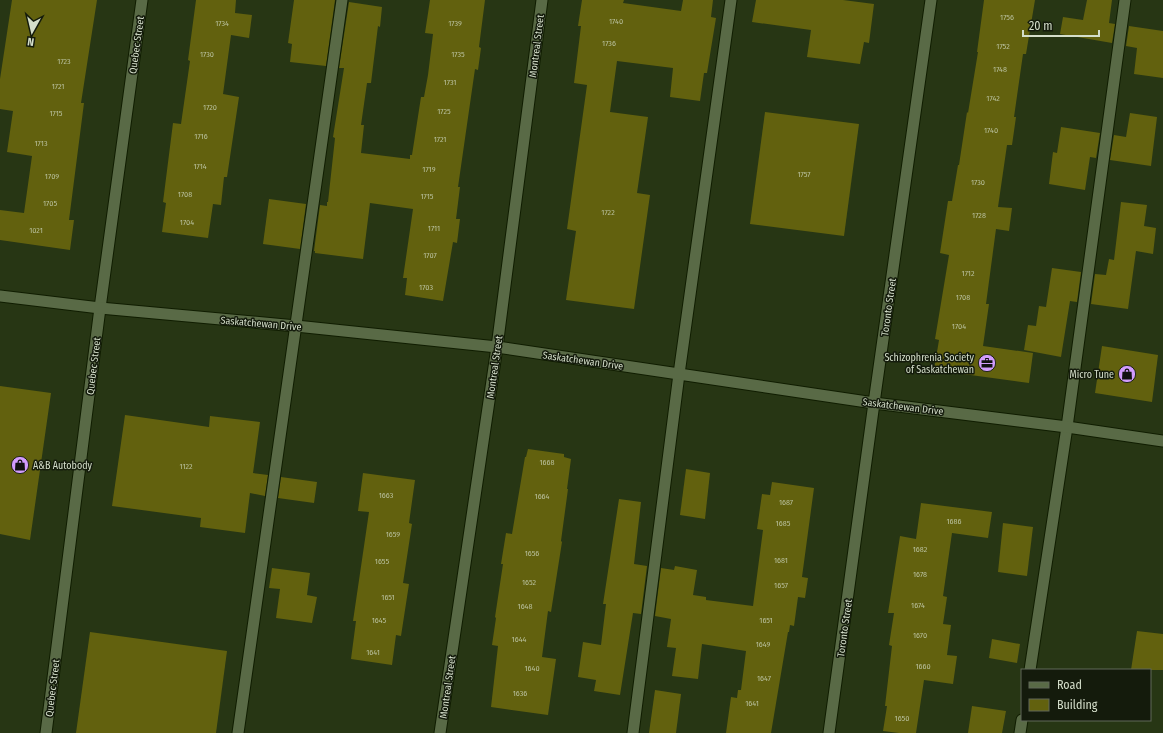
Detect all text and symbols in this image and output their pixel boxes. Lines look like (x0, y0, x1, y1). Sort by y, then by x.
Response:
north arrow (12, 12, 52, 52)
scale bar (1023, 12, 1099, 38)
street label: Montreal Street (527, 13, 547, 78)
house number: 1756 (1000, 13, 1014, 22)
street label: Quebec Street (127, 15, 147, 75)
house number: 1740 (609, 17, 623, 26)
house number: 1734 (215, 19, 229, 28)
house number: 1739 (448, 19, 462, 28)
text: 20 m (1029, 19, 1053, 33)
text: N (27, 35, 35, 48)
house number: 1736 (602, 39, 616, 48)
house number: 1752 (996, 42, 1010, 51)
house number: 1730 (200, 50, 214, 59)
house number: 1735 (451, 50, 465, 59)
house number: 1723 (57, 57, 71, 66)
house number: 1748 (993, 65, 1007, 74)
house number: 1731 (444, 78, 456, 87)
house number: 1721 (52, 82, 64, 91)
house number: 1742 (986, 94, 1000, 103)
house number: 1720 (203, 103, 217, 112)
house number: 1725 (437, 107, 451, 116)
house number: 1715 (49, 109, 63, 118)
house number: 1740 (984, 126, 998, 135)
house number: 1716 (194, 132, 208, 141)
house number: 1721 (434, 135, 446, 144)
house number: 1713 (35, 139, 48, 148)
house number: 1714 (193, 162, 207, 171)
house number: 1719 (422, 165, 436, 174)
house number: 1757 (798, 170, 811, 179)
house number: 1709 (45, 172, 59, 181)
house number: 1730 (971, 178, 985, 187)
house number: 1708 (178, 190, 192, 199)
house number: 1715 (420, 192, 434, 201)
house number: 1705 (43, 199, 57, 208)
house number: 1722 (601, 208, 615, 217)
house number: 1728 (972, 211, 986, 220)
house number: 1704 (180, 218, 194, 227)
house number: 1711 (428, 224, 440, 233)
house number: 1021 (29, 226, 43, 235)
house number: 1707 (423, 251, 438, 260)
house number: 1712 (962, 269, 975, 278)
street label: Toronto Street (879, 277, 899, 337)
house number: 1703 (419, 283, 433, 292)
house number: 1708 (956, 293, 970, 302)
street label: Saskatchewan Drive (220, 314, 302, 334)
house number: 1704 (952, 322, 966, 331)
street label: Montreal Street (485, 334, 505, 399)
street label: Quebec Street (85, 336, 104, 396)
street label: Saskatchewan Drive (542, 349, 624, 373)
place label: Schizophrenia Society of Saskatchewan (884, 352, 975, 376)
office icon: Schizophrenia Society of Saskatchewan (977, 353, 997, 373)
shop icon: Micro Tune (1117, 364, 1137, 384)
place label: Micro Tune (1070, 369, 1114, 381)
street label: Saskatchewan Drive (862, 396, 944, 418)
shop icon: A&B Autobody (10, 455, 30, 475)
house number: 1668 (539, 458, 555, 467)
place label: A&B Autobody (33, 460, 93, 472)
house number: 1122 (179, 462, 193, 471)
house number: 1663 (379, 491, 394, 500)
house number: 1664 (535, 492, 550, 501)
house number: 1687 (779, 498, 794, 507)
house number: 1686 (946, 517, 962, 526)
house number: 1685 (776, 519, 791, 528)
house number: 1659 (386, 530, 400, 539)
house number: 1682 (913, 545, 928, 554)
house number: 1656 (525, 549, 539, 558)
house number: 1681 (774, 556, 788, 565)
house number: 1655 (375, 557, 390, 566)
house number: 1678 (913, 570, 927, 579)
house number: 1652 (522, 578, 537, 587)
house number: 1657 (774, 581, 789, 590)
house number: 1651 (381, 593, 395, 602)
street label: Toronto Street (835, 598, 855, 658)
house number: 1674 (911, 601, 925, 610)
house number: 1648 (518, 602, 532, 611)
house number: 1645 (372, 616, 387, 625)
house number: 1651 (759, 616, 773, 625)
house number: 1670 (913, 631, 927, 640)
house number: 1644 (512, 635, 527, 644)
house number: 1649 (756, 640, 770, 649)
house number: 1641 (366, 648, 380, 657)
street label: Montreal Street (438, 654, 458, 719)
street label: Quebec Street (44, 658, 63, 718)
house number: 1660 (915, 662, 931, 671)
house number: 1640 (524, 664, 540, 673)
legend (1021, 669, 1151, 721)
house number: 1647 (757, 674, 772, 683)
text: Road (1057, 678, 1082, 692)
house number: 1636 (513, 689, 527, 698)
text: Building (1057, 698, 1098, 712)
house number: 1641 (745, 699, 759, 708)
house number: 1650 (895, 714, 909, 723)

